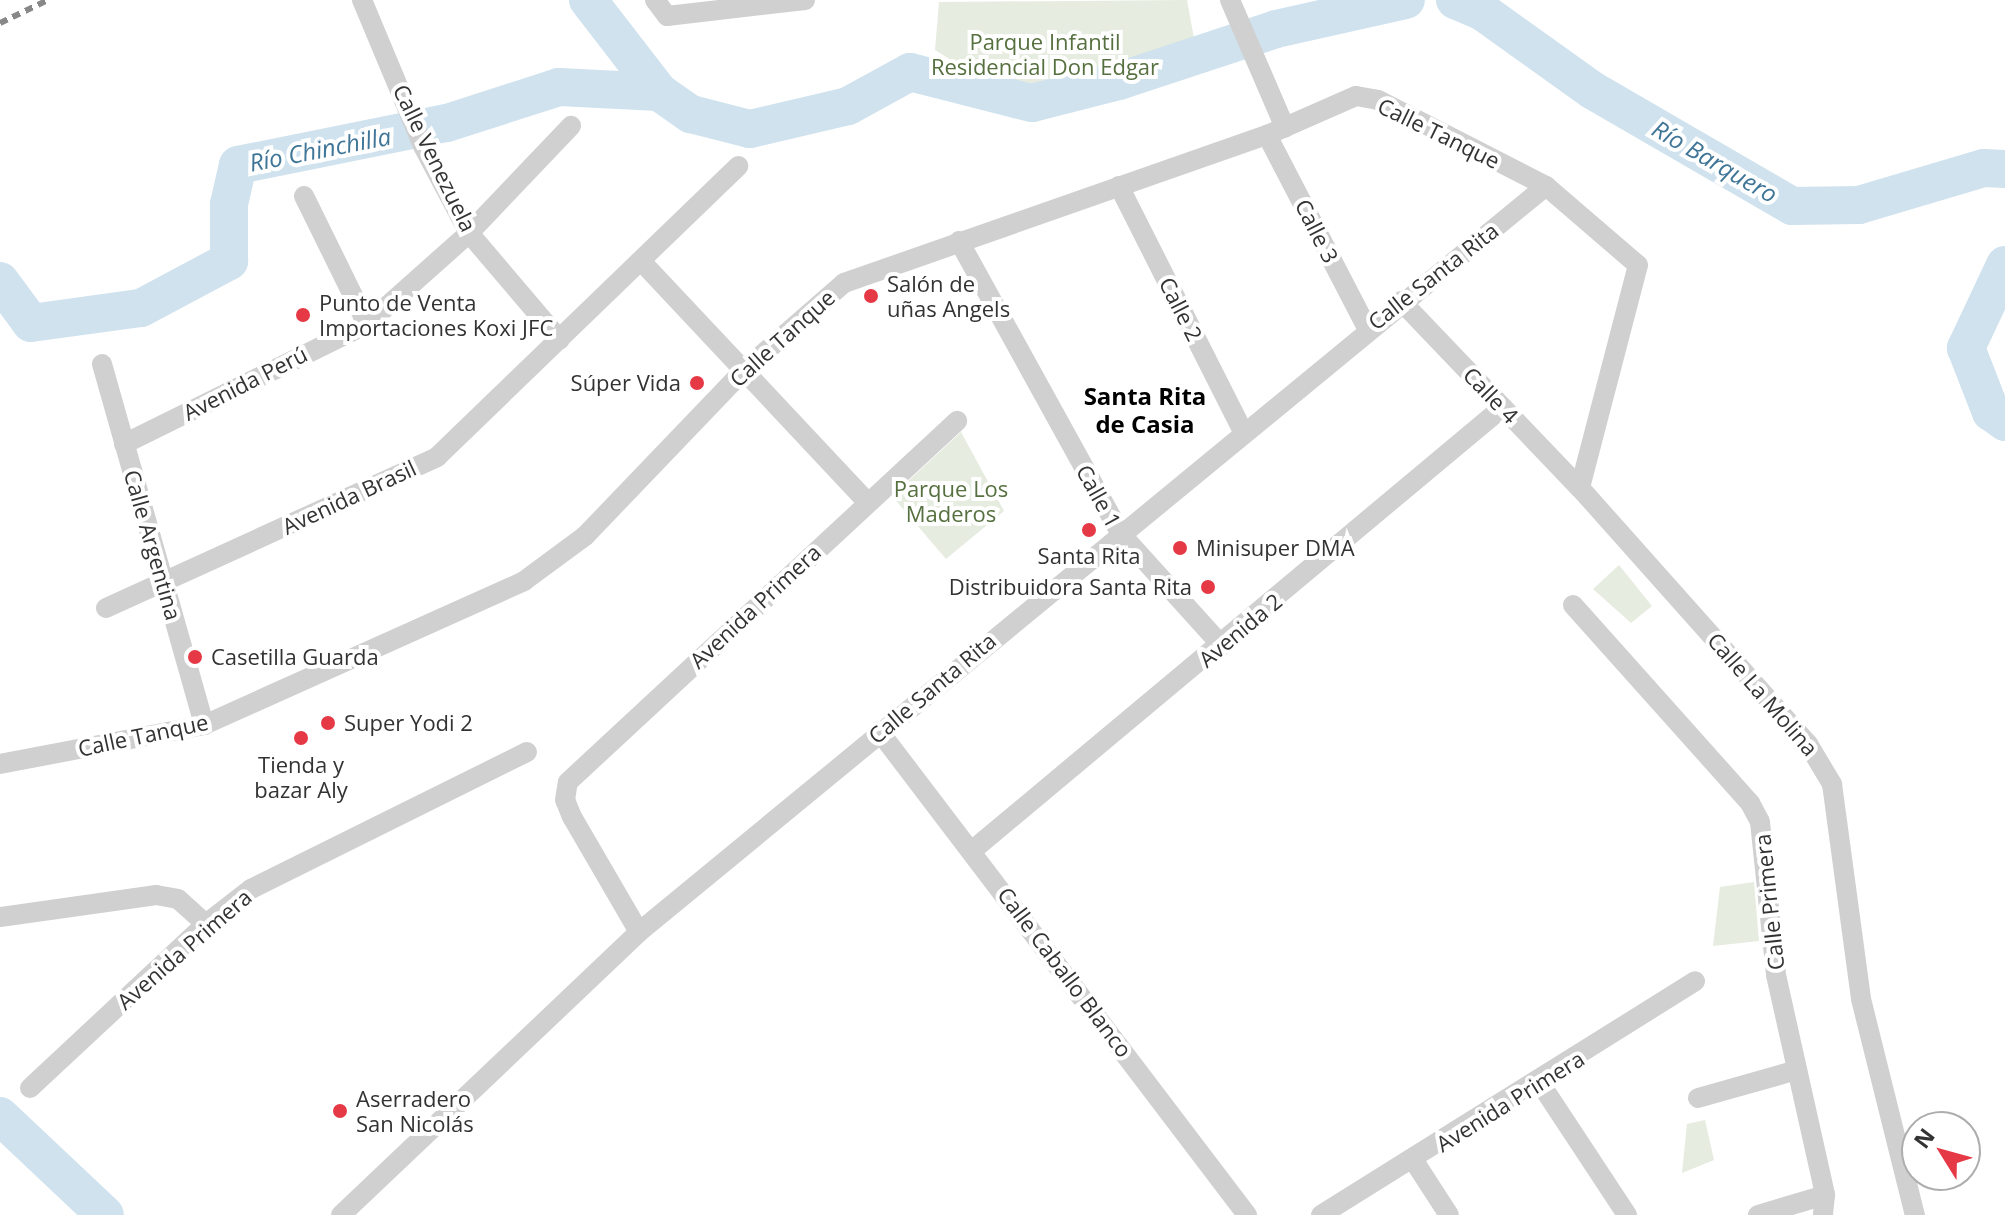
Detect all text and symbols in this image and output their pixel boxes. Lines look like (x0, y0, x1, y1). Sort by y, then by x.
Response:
park label: Parque Infantil Residencial Don Edgar (931, 28, 1159, 80)
street label: Calle Venezuela (388, 80, 482, 236)
street label: Calle Tanque (1374, 92, 1504, 174)
water label: Río Barquero (1647, 114, 1783, 208)
water label: Río Chinchilla (247, 121, 393, 177)
street label: Calle 3 (1290, 195, 1344, 267)
street label: Calle Santa Rita (1363, 217, 1503, 335)
place label: Salón de uñas Angels (887, 270, 1010, 322)
street label: Calle 2 (1154, 273, 1208, 345)
street label: Calle Tanque (724, 284, 840, 392)
marker: Salón de uñas Angels (862, 287, 880, 305)
place label: Punto de Venta Importaciones Koxi JFC (319, 289, 553, 340)
marker: Punto de Venta Importaciones Koxi JFC (294, 306, 312, 324)
street label: Avenida Perú (179, 340, 311, 426)
street label: Calle 4 (1458, 361, 1524, 429)
place label: Súper Vida (571, 370, 681, 396)
marker: Súper Vida (688, 374, 706, 392)
district label: Santa Rita de Casia (1084, 382, 1206, 438)
street label: Avenida Brasil (278, 454, 420, 540)
street label: Calle 1 (1071, 460, 1127, 532)
street label: Calle Argentina (119, 467, 187, 623)
park label: Parque Los Maderos (894, 475, 1008, 526)
marker: Santa Rita (1080, 521, 1098, 539)
place label: Minisuper DMA (1196, 535, 1355, 561)
street label: Avenida Primera (684, 539, 826, 673)
marker: Minisuper DMA (1171, 539, 1189, 557)
place label: Santa Rita (1038, 543, 1140, 569)
place label: Distribuidora Santa Rita (949, 574, 1192, 600)
marker: Distribuidora Santa Rita (1199, 578, 1217, 596)
street label: Avenida 2 (1193, 588, 1287, 672)
street label: Calle Santa Rita (863, 627, 1001, 749)
street label: Calle La Molina (1702, 627, 1824, 761)
place label: Casetilla Guarda (211, 644, 379, 670)
marker: Casetilla Guarda (186, 648, 204, 666)
street label: Calle Tanque (76, 708, 210, 762)
place label: Super Yodi 2 (344, 710, 473, 736)
marker: Super Yodi 2 (319, 714, 337, 732)
marker: Tienda y bazar Aly (292, 729, 310, 747)
place label: Tienda y bazar Aly (254, 751, 348, 802)
street label: Calle Primera (1749, 833, 1789, 971)
street label: Calle Caballo Blanco (992, 882, 1138, 1062)
street label: Avenida Primera (111, 883, 257, 1015)
street label: Avenida Primera (1431, 1045, 1589, 1157)
place label: Aserradero San Nicolás (356, 1085, 474, 1136)
marker: Aserradero San Nicolás (331, 1102, 349, 1120)
north arrow (1901, 1111, 1981, 1191)
text: N (1906, 1122, 1941, 1154)

